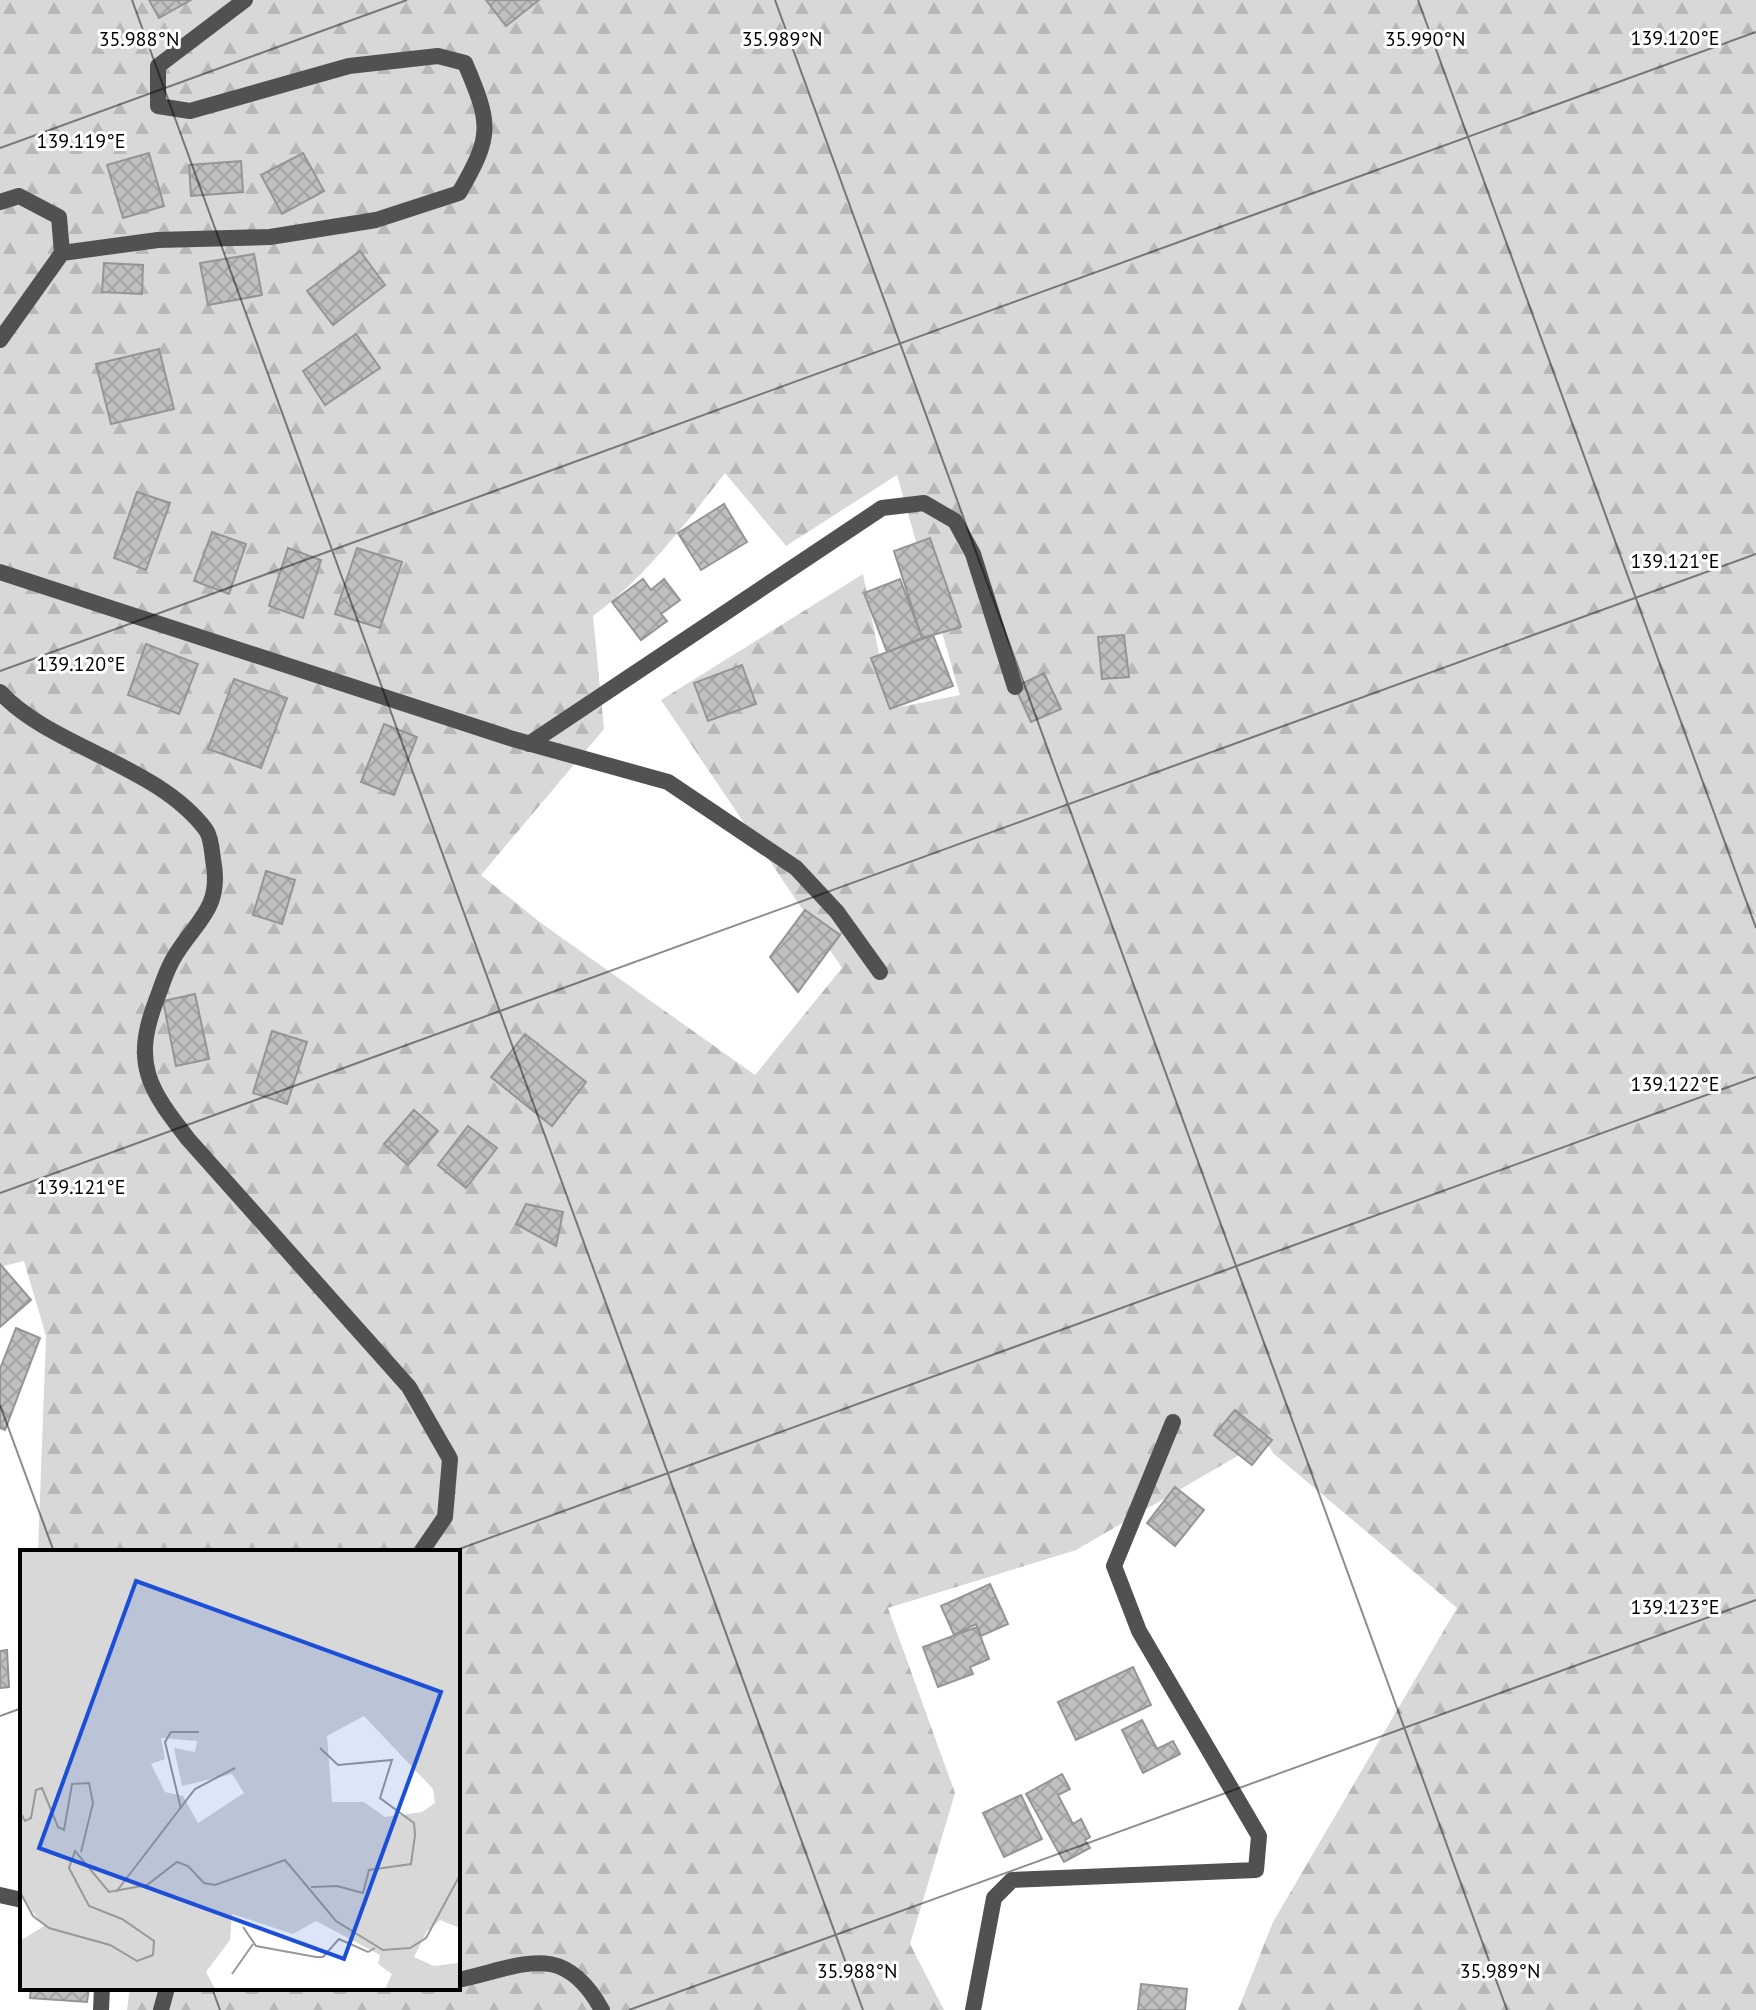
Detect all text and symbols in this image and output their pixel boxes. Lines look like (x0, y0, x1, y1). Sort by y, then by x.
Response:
text: 139.120°E (1631, 25, 1719, 51)
text: 35.988°N (99, 26, 179, 52)
text: 35.989°N (742, 26, 822, 52)
text: 35.990°N (1385, 26, 1465, 52)
text: 139.119°E (37, 128, 125, 154)
text: 139.121°E (1631, 548, 1719, 574)
text: 139.120°E (37, 651, 125, 677)
text: 139.122°E (1631, 1071, 1719, 1097)
text: 139.121°E (37, 1174, 125, 1200)
inset map (20, 1550, 460, 1990)
text: 139.123°E (1631, 1594, 1719, 1620)
text: 35.988°N (817, 1958, 897, 1984)
text: 35.989°N (1460, 1958, 1540, 1984)

